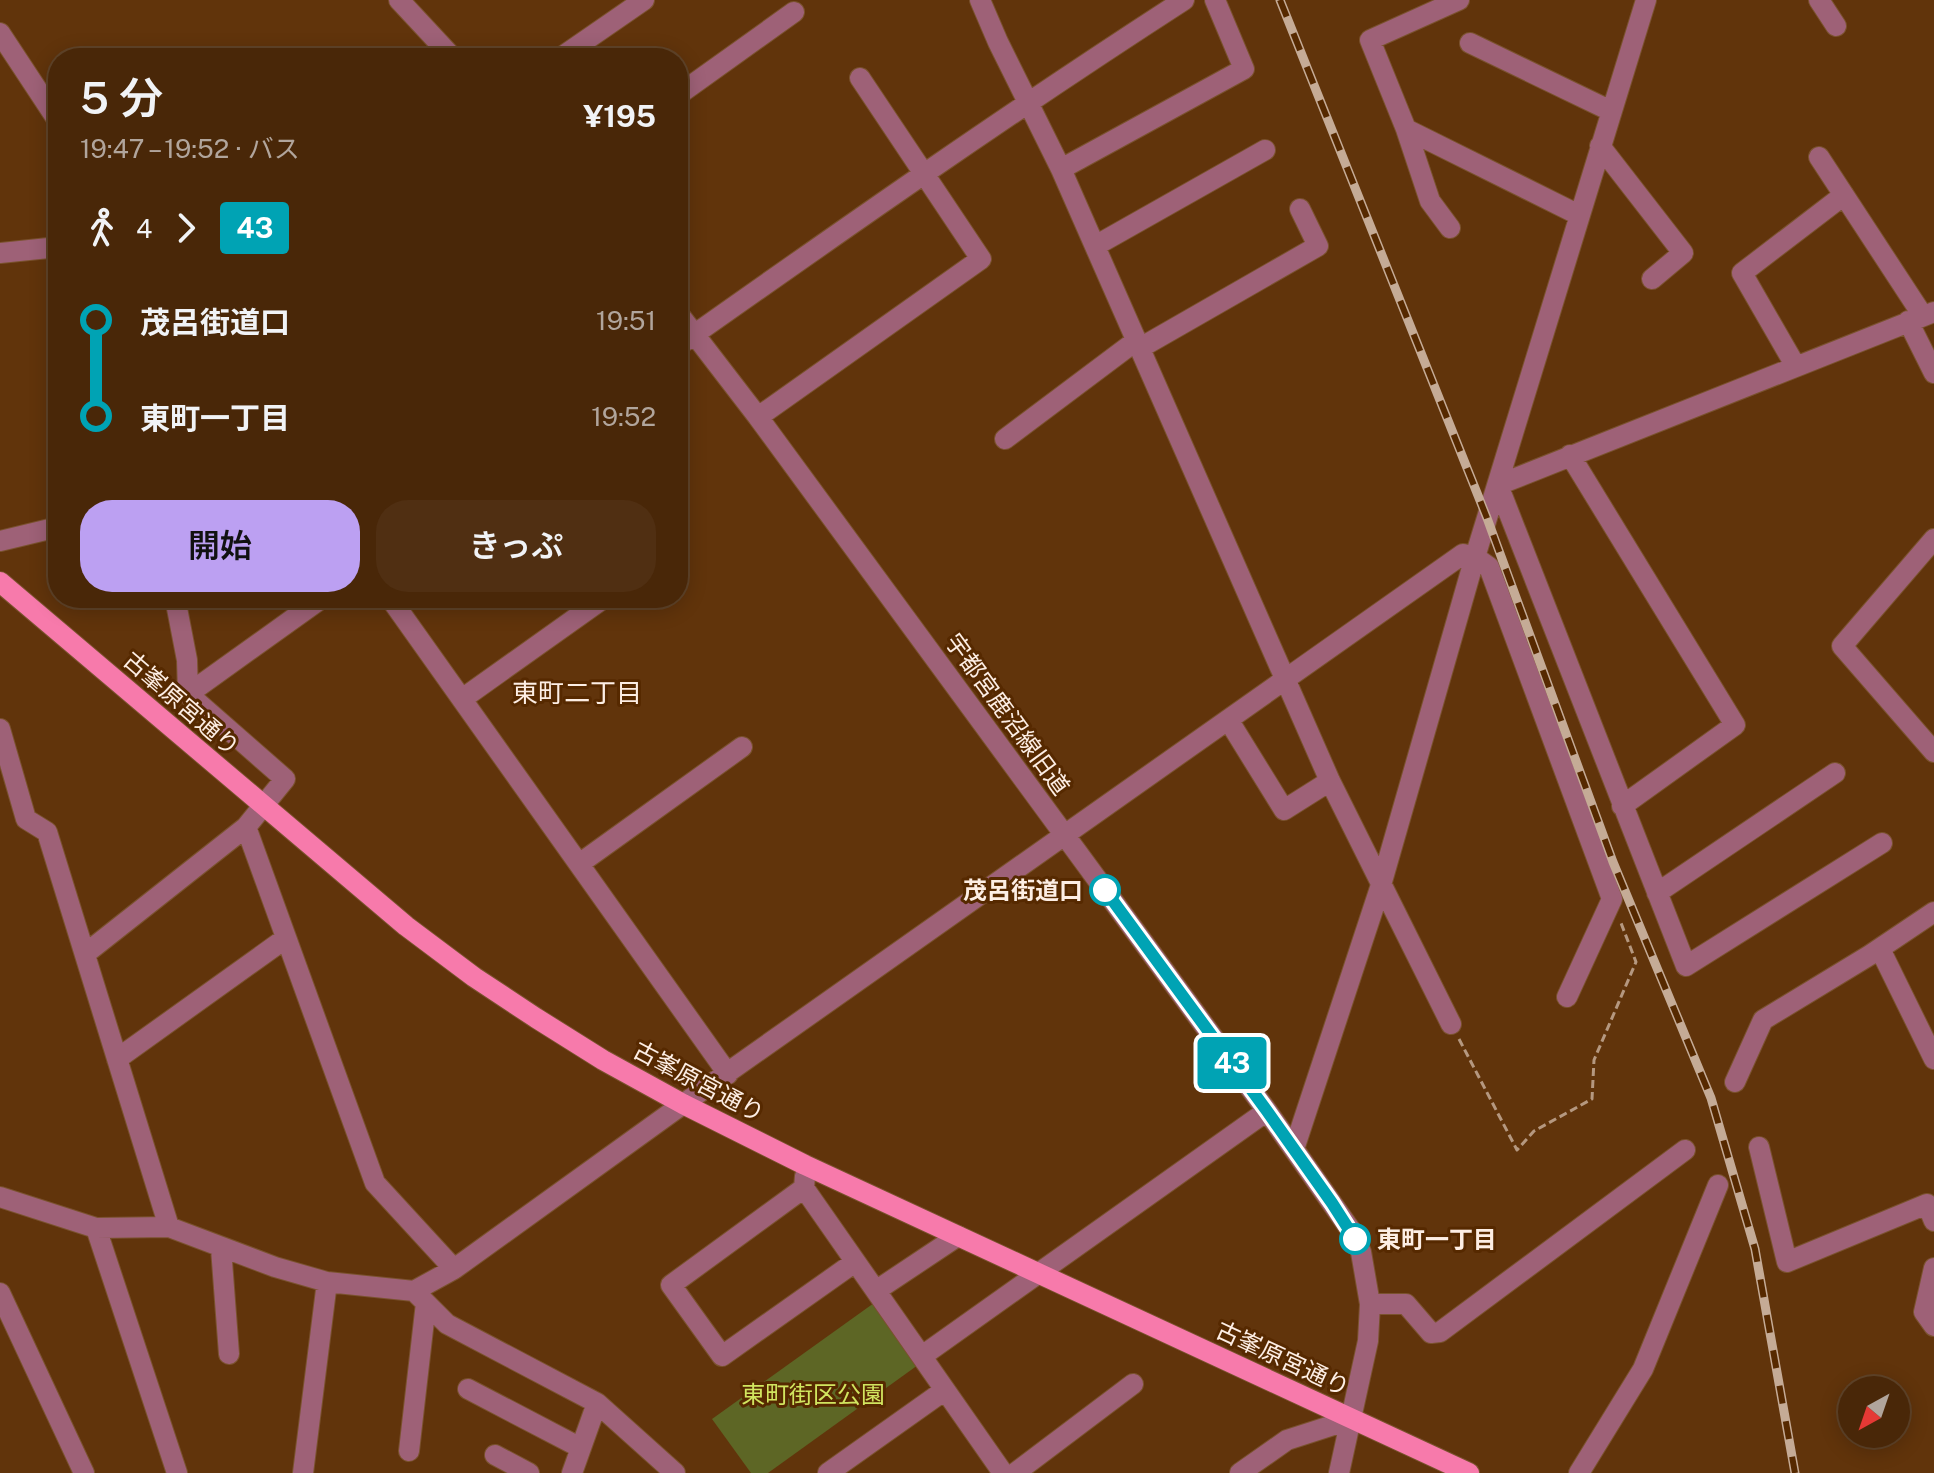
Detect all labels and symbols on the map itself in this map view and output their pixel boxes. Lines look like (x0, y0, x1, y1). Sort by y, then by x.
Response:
street label: 宇都宮鹿沼線旧道 (940, 628, 1076, 800)
street label: 古峯原宮通り (118, 645, 246, 761)
district label: 東町二丁目 (512, 677, 642, 708)
marker: 茂呂街道口 (1090, 875, 1120, 905)
place label: 茂呂街道口 (963, 876, 1083, 904)
street label: 古峯原宮通り (629, 1035, 769, 1127)
line badge: 43 (1196, 1037, 1268, 1089)
marker: 東町一丁目 (1340, 1224, 1370, 1254)
place label: 東町一丁目 (1377, 1225, 1497, 1253)
street label: 古峯原宮通り (1212, 1315, 1354, 1401)
north arrow (1838, 1376, 1910, 1448)
park label: 東町街区公園 (741, 1380, 885, 1408)

